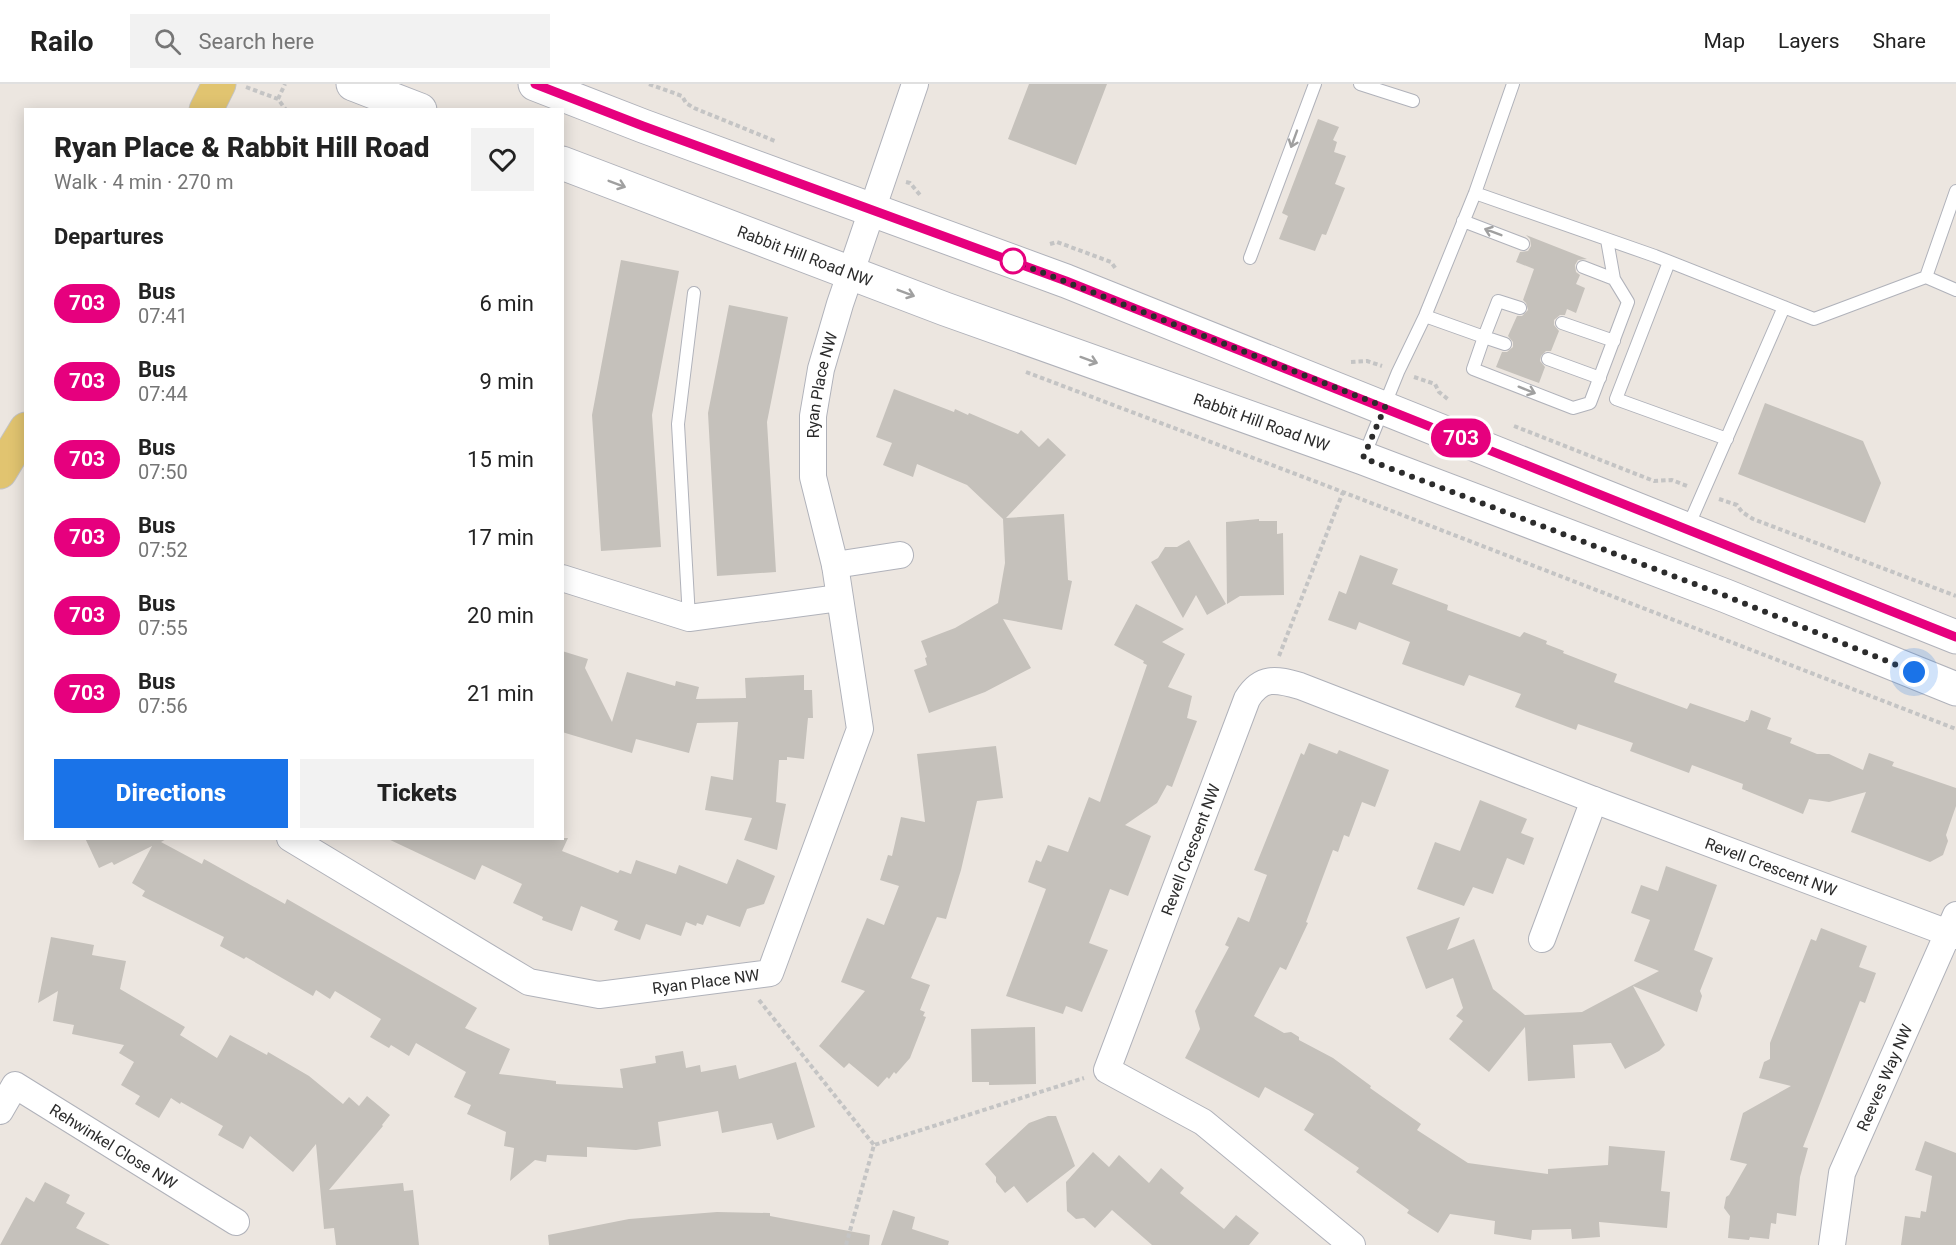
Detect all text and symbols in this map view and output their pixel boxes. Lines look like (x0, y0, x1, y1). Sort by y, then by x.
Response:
search box (130, 14, 550, 68)
text: Railo (30, 25, 94, 58)
icon: search (151, 25, 184, 58)
text: Search here (199, 29, 314, 54)
text: Map (1703, 29, 1745, 53)
text: Layers (1778, 29, 1839, 53)
text: Share (1872, 29, 1926, 53)
button: heart (471, 128, 534, 191)
one-way arrow (1288, 129, 1299, 148)
text: Ryan Place & Rabbit Hill Road (54, 131, 429, 164)
text: Walk · 4 min · 270 m (54, 170, 233, 194)
one-way arrow (607, 179, 626, 190)
street label: Rabbit Hill Road NW (735, 222, 875, 290)
text: Departures (54, 224, 164, 249)
one-way arrow (1484, 226, 1503, 237)
unlabelled marker (1000, 248, 1026, 274)
text: Bus (138, 279, 176, 304)
one-way arrow (896, 288, 914, 299)
text: 703 (69, 291, 105, 315)
text: 6 min (479, 291, 534, 316)
text: 07:41 (138, 304, 188, 328)
street label: Ryan Place NW (804, 330, 841, 438)
one-way arrow (1079, 356, 1098, 367)
text: Bus (138, 357, 176, 382)
text: 703 (69, 369, 105, 393)
text: 9 min (479, 369, 534, 394)
text: 07:44 (138, 382, 188, 406)
one-way arrow (1517, 385, 1536, 396)
street label: Rabbit Hill Road NW (1191, 389, 1332, 455)
line badge: 703 (1426, 418, 1496, 458)
text: 703 (1443, 426, 1479, 450)
text: Bus (138, 435, 176, 460)
text: 703 (69, 447, 105, 471)
text: 15 min (467, 447, 534, 472)
text: 07:50 (138, 460, 188, 484)
text: Bus (138, 513, 176, 538)
text: 703 (69, 525, 105, 549)
text: 17 min (467, 525, 534, 550)
text: 07:52 (138, 538, 188, 562)
text: Bus (138, 591, 176, 616)
text: 703 (69, 603, 105, 627)
text: 20 min (467, 603, 534, 628)
text: 07:55 (138, 616, 188, 640)
your location (1899, 657, 1929, 687)
text: Bus (138, 669, 176, 694)
text: 703 (69, 681, 105, 705)
text: 21 min (467, 681, 534, 706)
text: 07:56 (138, 694, 188, 718)
button: Directions (54, 759, 288, 828)
button: Tickets (300, 759, 534, 828)
street label: Revell Crescent NW (1157, 781, 1224, 918)
street label: Revell Crescent NW (1702, 834, 1839, 900)
street label: Ryan Place NW (651, 965, 761, 998)
street label: Reeves Way NW (1853, 1021, 1917, 1134)
street label: Rehwinkel Close NW (46, 1100, 180, 1193)

